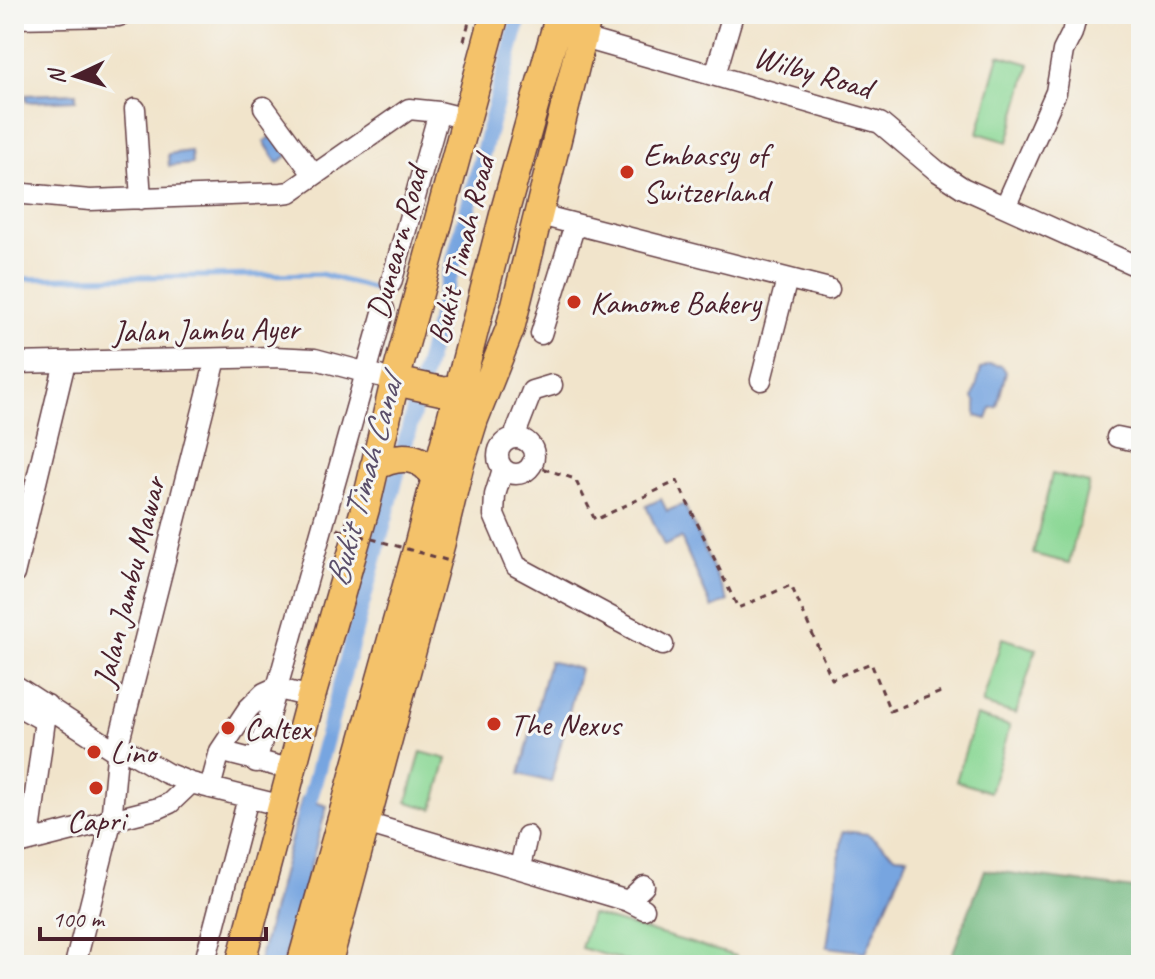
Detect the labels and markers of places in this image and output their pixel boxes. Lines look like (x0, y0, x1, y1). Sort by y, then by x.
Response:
place label: Embassy of Switzerland (643, 134, 775, 212)
marker: Embassy of Switzerland (618, 163, 636, 181)
place label: Kamome Bakery (590, 282, 763, 323)
marker: Kamome Bakery (565, 293, 583, 311)
place label: The Nexus (510, 704, 624, 745)
place label: Caltex (244, 708, 312, 749)
marker: The Nexus (485, 715, 503, 733)
marker: Caltex (219, 719, 237, 737)
place label: Lino (110, 732, 159, 773)
marker: Lino (85, 743, 103, 761)
marker: Capri (87, 779, 105, 797)
place label: Capri (67, 800, 129, 841)

